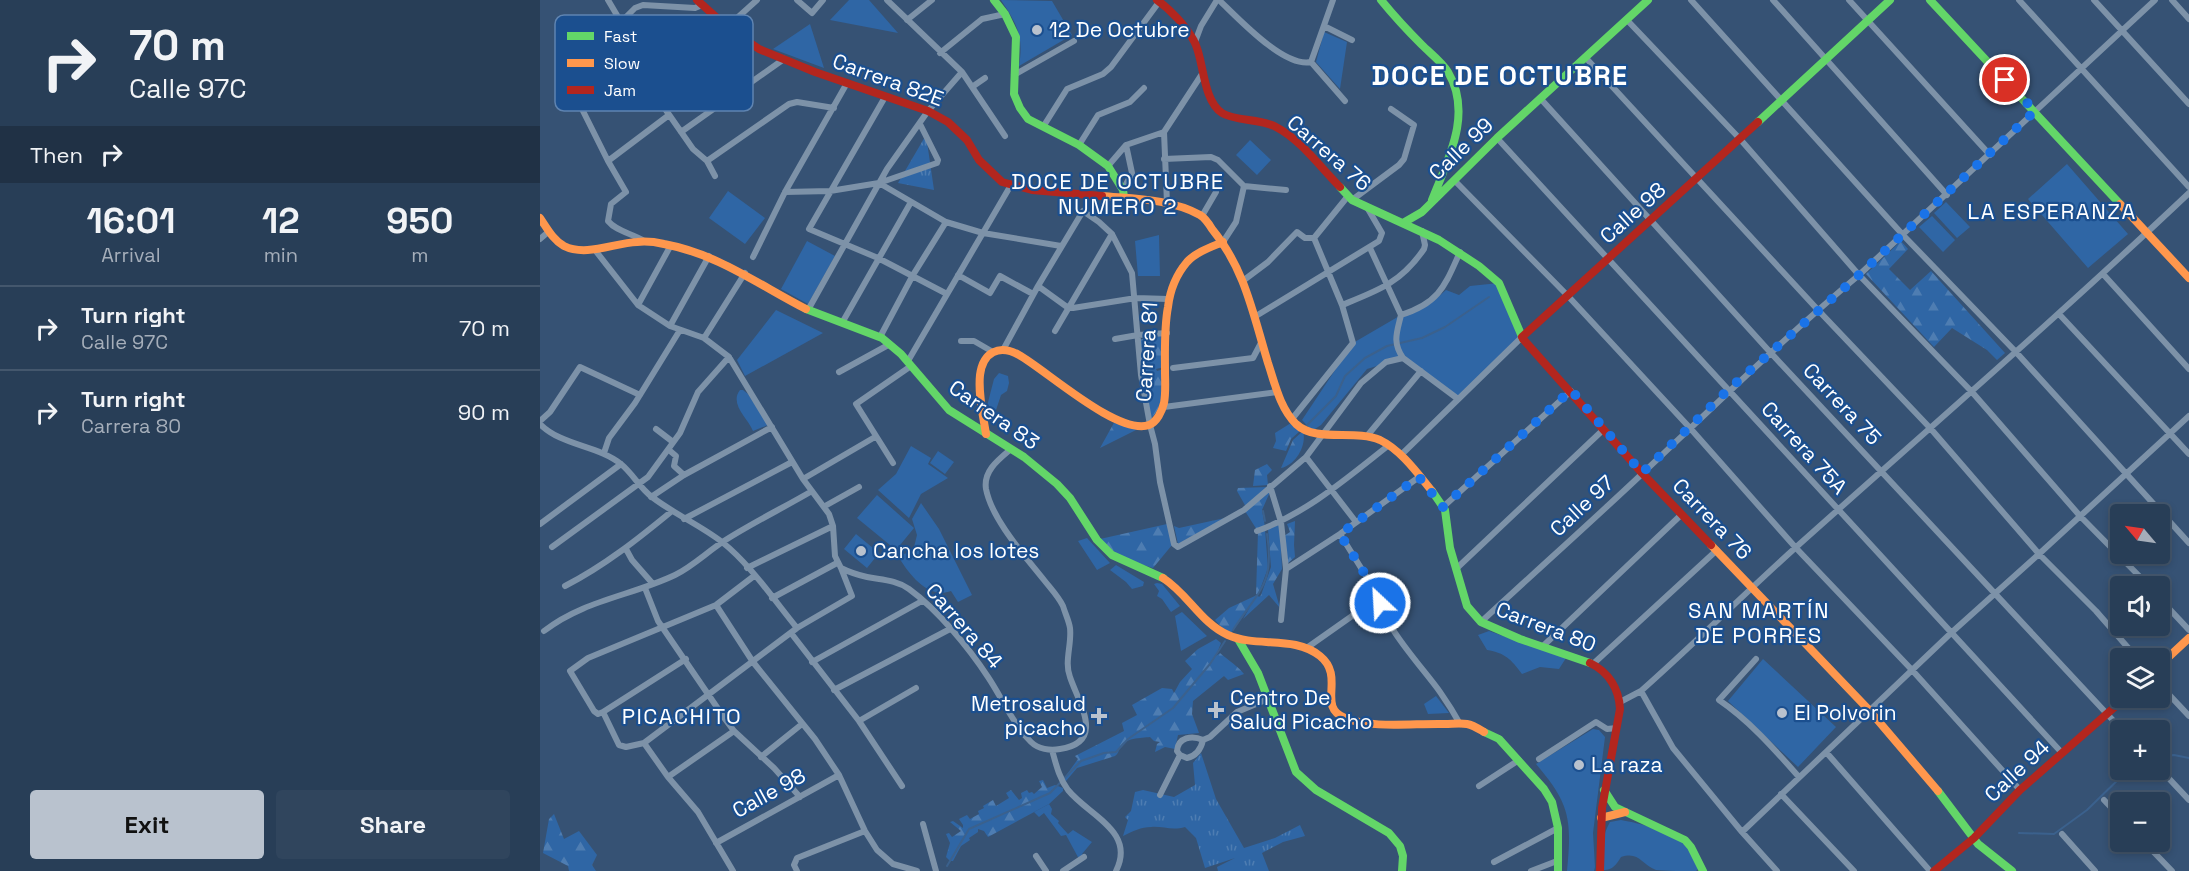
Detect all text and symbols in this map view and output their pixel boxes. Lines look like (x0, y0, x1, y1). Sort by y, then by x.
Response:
legend (555, 15, 753, 111)
place label: 12 De Octubre (1049, 16, 1190, 43)
text: 70 m (129, 19, 226, 72)
marker: 12 De Octubre (1030, 23, 1044, 37)
icon: right (30, 24, 108, 102)
text: Fast (604, 26, 637, 47)
street label: Carrera 82E (829, 47, 947, 112)
text: Slow (604, 53, 640, 74)
pin (1979, 54, 2030, 105)
district label: DOCE DE OCTUBRE (1372, 58, 1628, 93)
icon: arrive (1988, 63, 2021, 96)
text: Calle 97C (129, 71, 247, 106)
text: Jam (604, 80, 636, 101)
street label: Carrera 76 (1282, 109, 1377, 197)
street label: Calle 99 (1423, 111, 1499, 186)
icon: right (95, 138, 128, 171)
text: Then (30, 141, 83, 169)
district label: DOCE DE OCTUBRE NUMERO 2 (1011, 167, 1225, 220)
street label: Calle 98 (1594, 176, 1671, 249)
district label: LA ESPERANZA (1967, 197, 2137, 225)
text: 16:01 (87, 198, 175, 244)
text: 12 (262, 198, 300, 244)
text: 950 (386, 198, 453, 244)
text: Arrival (101, 242, 161, 268)
text: min (264, 242, 298, 268)
text: m (411, 242, 428, 268)
text: Turn right (81, 301, 186, 329)
street label: Carrera 81 (1130, 301, 1163, 403)
icon: right (30, 312, 63, 345)
text: 70 m (459, 314, 510, 342)
text: Calle 97C (81, 329, 168, 355)
street label: Carrera 75 (1797, 357, 1887, 450)
street label: Carrera 83 (944, 374, 1045, 456)
text: Turn right (81, 385, 186, 413)
street label: Carrera 75A (1755, 395, 1853, 500)
icon: right (30, 396, 63, 429)
text: 90 m (458, 398, 510, 426)
text: Carrera 80 (81, 413, 181, 439)
street label: Calle 97 (1544, 469, 1619, 542)
street label: Carrera 76 (1667, 472, 1758, 565)
north arrow (2110, 504, 2170, 564)
map controls (2110, 504, 2170, 852)
place label: Cancha los lotes (873, 537, 1039, 564)
marker: Cancha los lotes (854, 544, 868, 558)
position arrow (1348, 571, 1412, 635)
button: sound (2110, 576, 2170, 636)
street label: Carrera 84 (920, 577, 1009, 674)
street label: Carrera 80 (1492, 595, 1600, 658)
district label: SAN MARTÍN DE PORRES (1688, 596, 1830, 649)
button: layers (2110, 648, 2170, 708)
place label: Centro De Salud Picacho (1230, 684, 1372, 735)
place label: Metrosalud picacho (971, 690, 1086, 741)
place label: El Polvorin (1794, 699, 1897, 726)
marker: Centro De Salud Picacho (1207, 701, 1225, 719)
district label: PICACHITO (622, 702, 742, 730)
marker: El Polvorin (1775, 706, 1789, 720)
marker: Metrosalud picacho (1090, 707, 1108, 725)
button: + (2110, 720, 2170, 780)
street label: Calle 94 (1978, 734, 2055, 808)
place label: La raza (1591, 751, 1663, 778)
marker: La raza (1572, 758, 1586, 772)
street label: Calle 98 (727, 761, 810, 824)
button: Exit (30, 790, 264, 859)
button: Share (276, 790, 510, 859)
button: − (2110, 792, 2170, 852)

